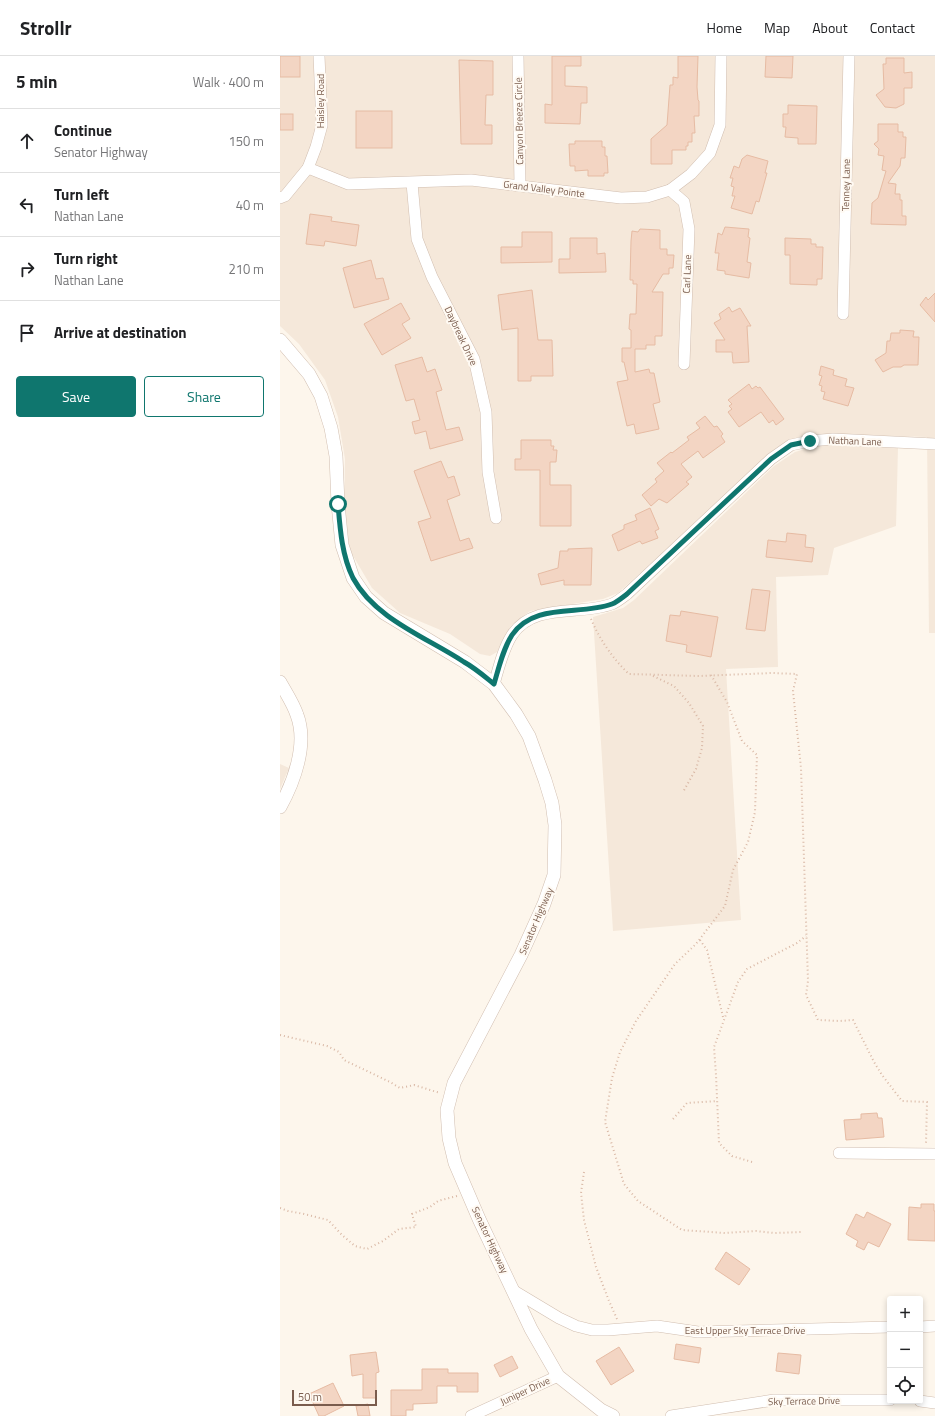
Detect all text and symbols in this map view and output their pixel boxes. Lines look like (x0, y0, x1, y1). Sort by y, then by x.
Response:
text: Strollr (20, 13, 72, 42)
text: Home (707, 17, 742, 38)
text: Map (764, 17, 790, 38)
text: About (812, 17, 848, 38)
text: Contact (870, 17, 915, 38)
text: 5 min (16, 69, 57, 95)
text: Walk · 400 m (193, 72, 264, 92)
street label: Haisley Road (313, 74, 328, 128)
street label: Canyon Breeze Circle (511, 77, 527, 165)
text: Continue (54, 119, 112, 142)
icon: ahead (16, 130, 38, 152)
text: 150 m (228, 131, 264, 151)
text: Senator Highway (54, 142, 148, 162)
street label: Tenney Lane (838, 159, 854, 211)
street label: Grand Valley Pointe (502, 177, 586, 201)
text: Turn left (54, 183, 109, 206)
icon: left (16, 194, 38, 216)
text: 40 m (236, 195, 264, 215)
text: Nathan Lane (54, 206, 124, 226)
text: Turn right (54, 247, 118, 270)
street label: Carl Lane (679, 254, 695, 294)
icon: right (16, 258, 38, 280)
text: 210 m (228, 259, 264, 279)
text: Nathan Lane (54, 270, 124, 290)
street label: Daybreak Drive (441, 304, 481, 368)
text: Arrive at destination (54, 321, 187, 344)
icon: arrive (16, 322, 38, 344)
button: Save (16, 376, 136, 417)
button: Share (144, 376, 264, 417)
route end (801, 432, 819, 450)
street label: Nathan Lane (828, 433, 882, 449)
route start (329, 495, 347, 513)
street label: Senator Highway (515, 885, 557, 957)
street label: Senator Highway (468, 1204, 512, 1276)
map controls (887, 1296, 923, 1404)
button: + (887, 1296, 923, 1332)
street label: East Upper Sky Terrace Drive (685, 1323, 805, 1338)
button: − (887, 1332, 923, 1368)
button: locate (887, 1368, 923, 1404)
street label: Juniper Drive (498, 1373, 552, 1409)
scale bar (292, 1388, 377, 1407)
text: 50 m (298, 1389, 322, 1405)
street label: Sky Terrace Drive (768, 1393, 840, 1409)

